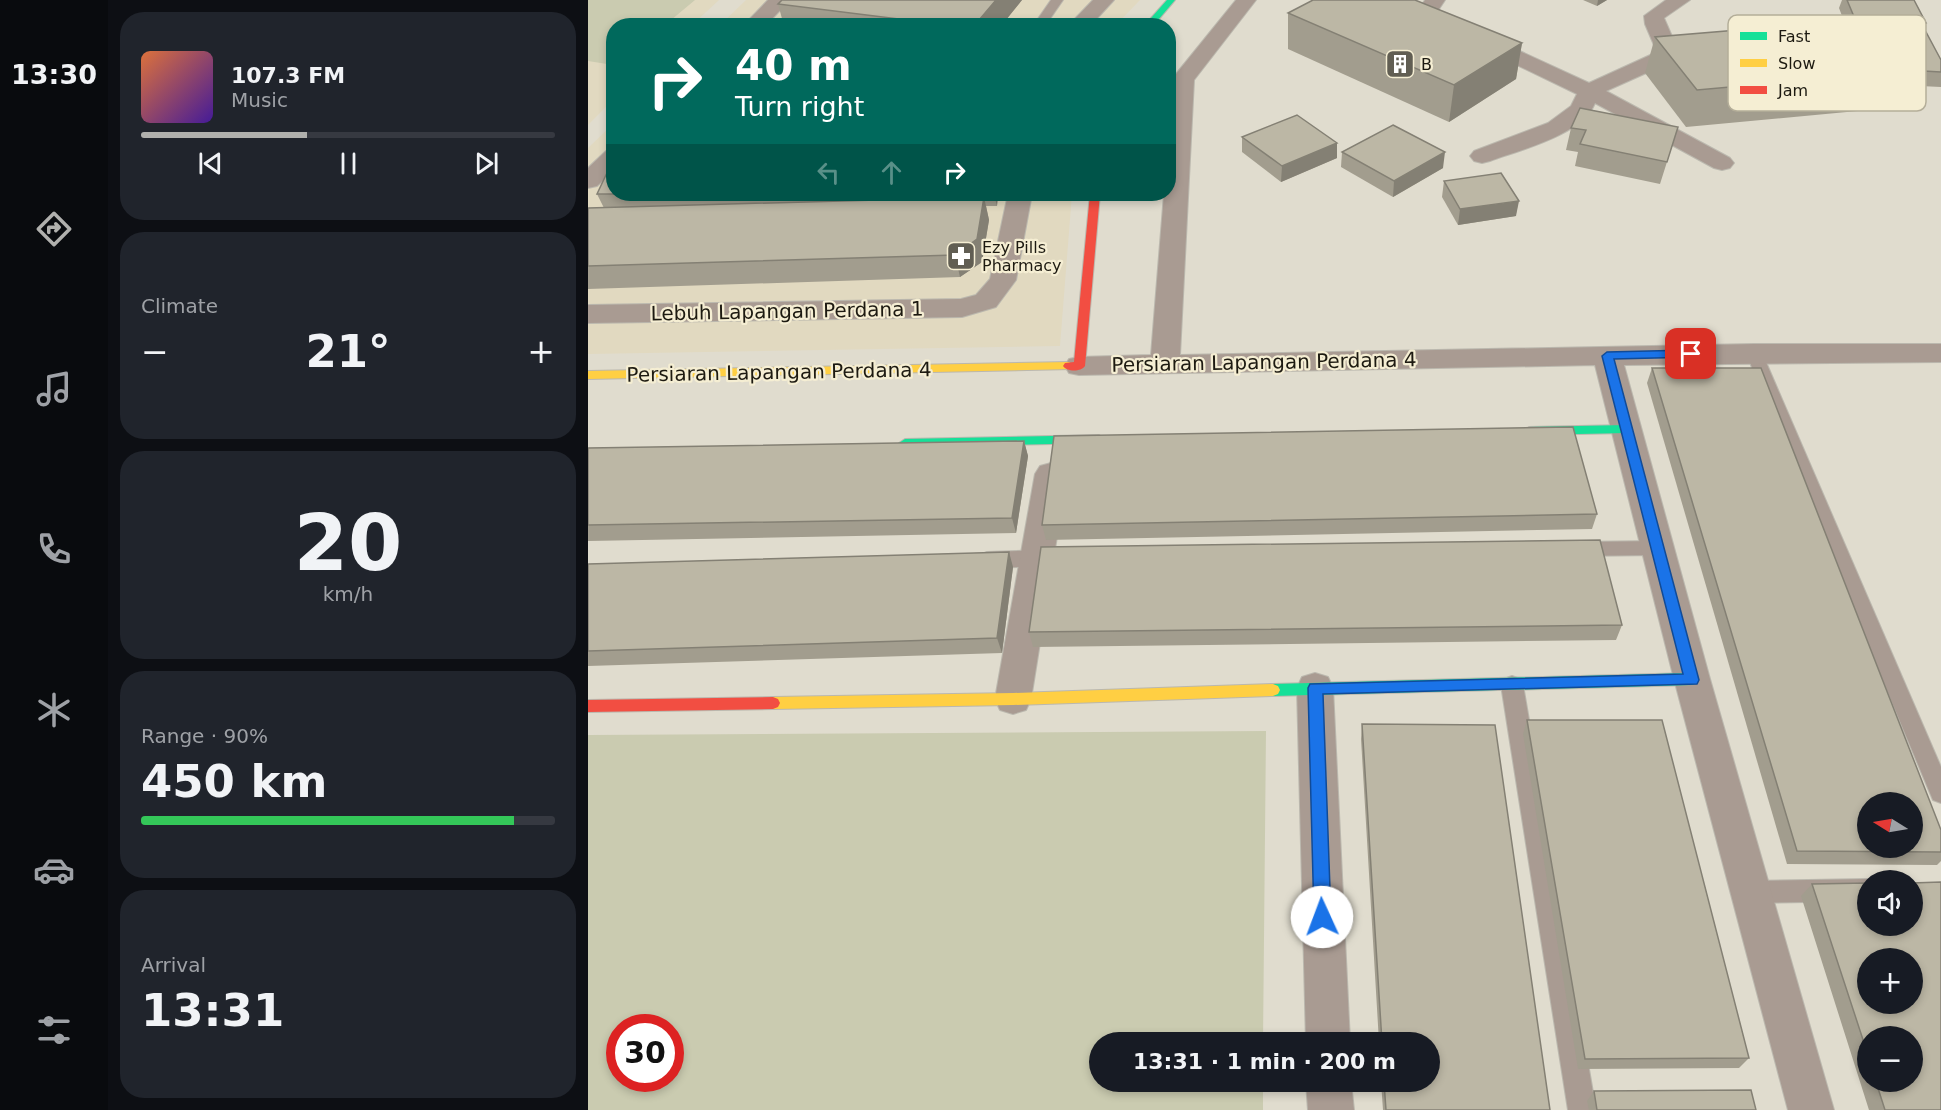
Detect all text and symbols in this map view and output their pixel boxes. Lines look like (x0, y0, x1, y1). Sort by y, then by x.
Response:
legend (1728, 15, 1926, 111)
text: Fast (1778, 27, 1810, 46)
text: 40 m (735, 41, 852, 90)
icon: right (636, 42, 714, 120)
building icon: B (1384, 48, 1416, 80)
text: Slow (1778, 54, 1815, 73)
place label: B (1421, 55, 1432, 74)
text: 13:30 (11, 59, 97, 90)
text: 107.3 FM (231, 63, 345, 88)
text: Jam (1777, 81, 1808, 100)
text: Music (231, 88, 288, 112)
text: Turn right (735, 91, 864, 122)
icon: previous (194, 147, 227, 180)
icon: pause (332, 147, 365, 180)
icon: next (470, 147, 503, 180)
icon: left (812, 156, 845, 189)
icon: ahead (875, 156, 908, 189)
icon: right (938, 156, 971, 189)
icon: directions (33, 208, 75, 250)
place label: Ezy Pills Pharmacy (982, 238, 1062, 275)
pharmacy icon: Ezy Pills Pharmacy (945, 240, 977, 272)
text: Climate (141, 294, 218, 318)
street label: Lebuh Lapangan Perdana 1 (650, 297, 924, 325)
text: 21° (305, 325, 391, 378)
pin (1665, 328, 1716, 379)
text: − (141, 332, 169, 371)
text: + (527, 332, 555, 371)
icon: arrive (1674, 337, 1707, 370)
street label: Persiaran Lapangan Perdana 4 (1111, 347, 1417, 377)
street label: Persiaran Lapangan Perdana 4 (626, 357, 932, 387)
icon: music (33, 368, 75, 410)
text: 20 (294, 498, 402, 588)
icon: phone (33, 528, 75, 570)
text: km/h (323, 582, 373, 606)
icon: climate (33, 689, 75, 731)
text: Range · 90% (141, 724, 268, 748)
text: 450 km (141, 755, 327, 808)
north arrow (1857, 792, 1923, 858)
map controls (1857, 792, 1923, 1092)
icon: car (33, 849, 75, 891)
button: sound (1857, 870, 1923, 936)
position arrow (1290, 885, 1354, 949)
button: + (1857, 948, 1923, 1014)
text: Arrival (141, 953, 206, 977)
text: 13:31 (141, 984, 284, 1037)
icon: filters (33, 1009, 75, 1051)
speed limit sign: 30 (606, 1014, 684, 1092)
button: − (1857, 1026, 1923, 1092)
text: 13:31 · 1 min · 200 m (1133, 1049, 1396, 1074)

